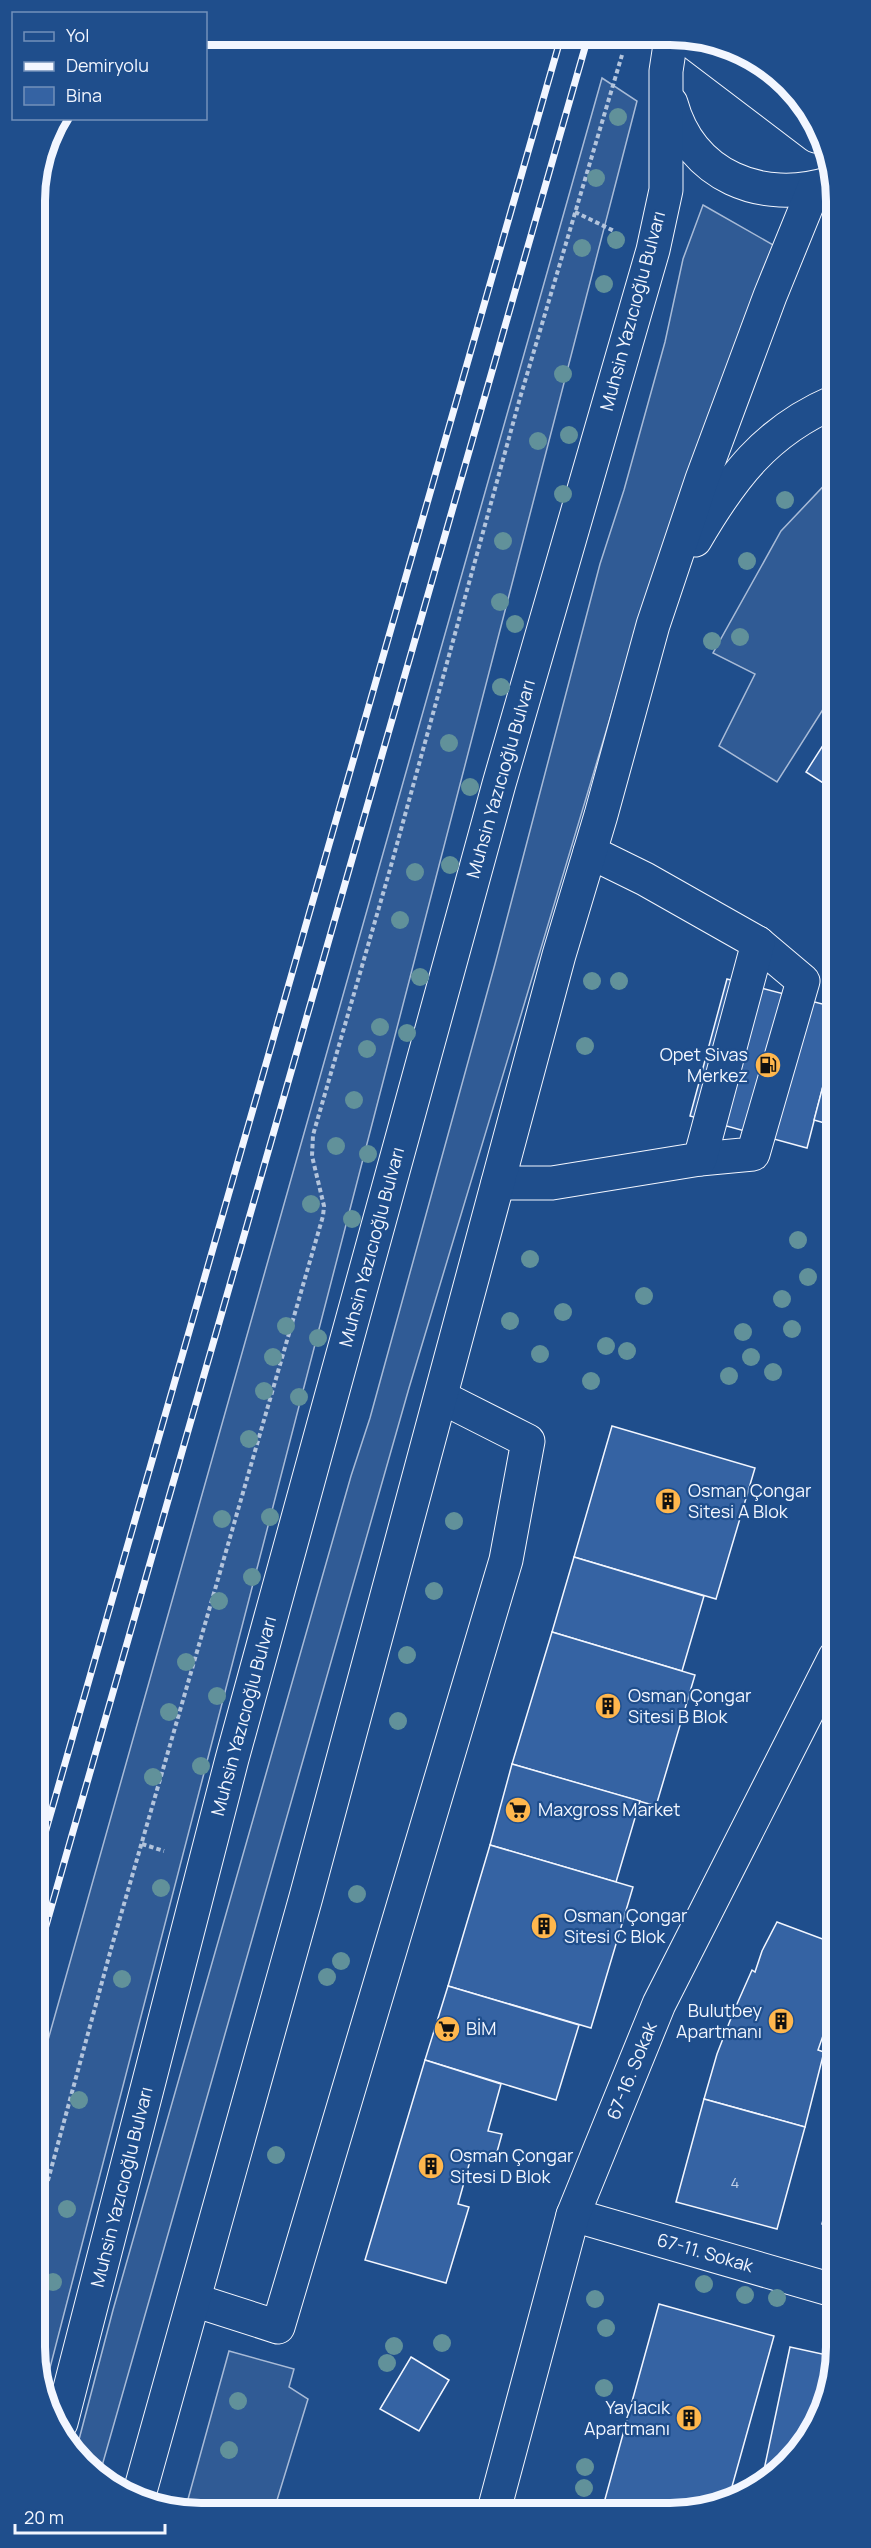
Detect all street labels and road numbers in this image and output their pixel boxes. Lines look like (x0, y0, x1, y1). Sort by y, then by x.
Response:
street label: Muhsin Yazıcıoğlu Bulvarı (594, 208, 670, 413)
street label: Muhsin Yazıcıoğlu Bulvarı (460, 677, 540, 881)
street label: Muhsin Yazıcıoğlu Bulvarı (333, 1144, 409, 1349)
street label: Muhsin Yazıcıoğlu Bulvarı (205, 1613, 281, 1818)
street label: 67-16. Sokak (601, 2017, 662, 2123)
street label: Muhsin Yazıcıoğlu Bulvarı (85, 2084, 158, 2289)
street label: 67-11. Sokak (654, 2227, 757, 2277)

